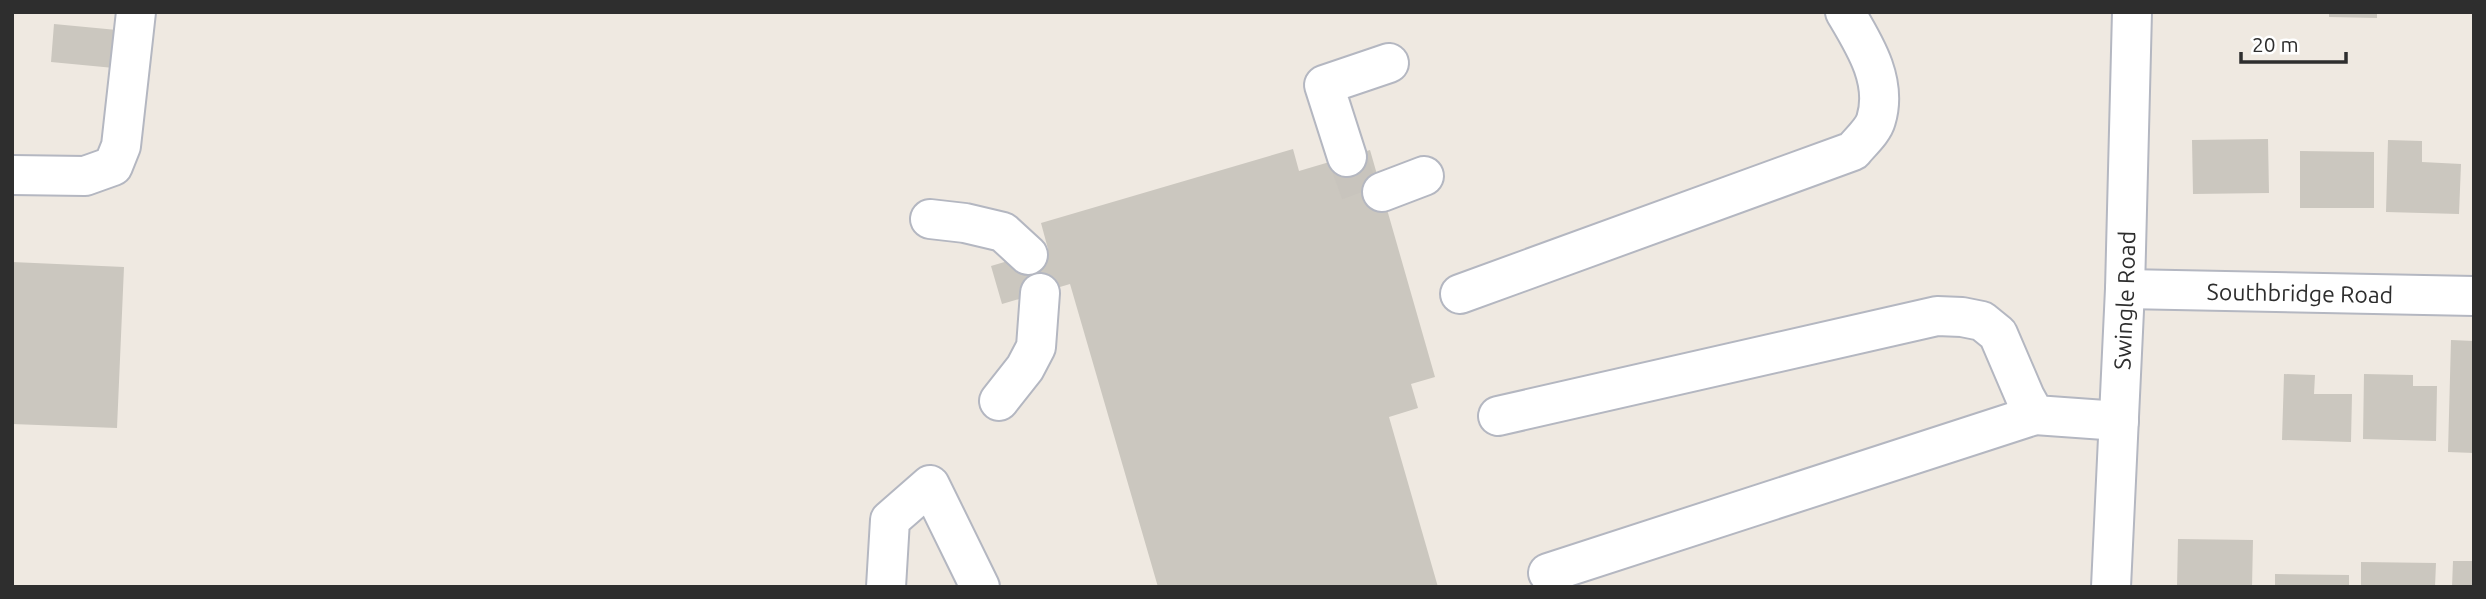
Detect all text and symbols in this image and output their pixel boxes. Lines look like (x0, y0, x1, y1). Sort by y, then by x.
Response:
scale bar (2241, 21, 2346, 65)
text: 20 m (2252, 32, 2299, 56)
street label: Swingle Road (2109, 231, 2139, 370)
street label: Southbridge Road (2207, 278, 2393, 307)

